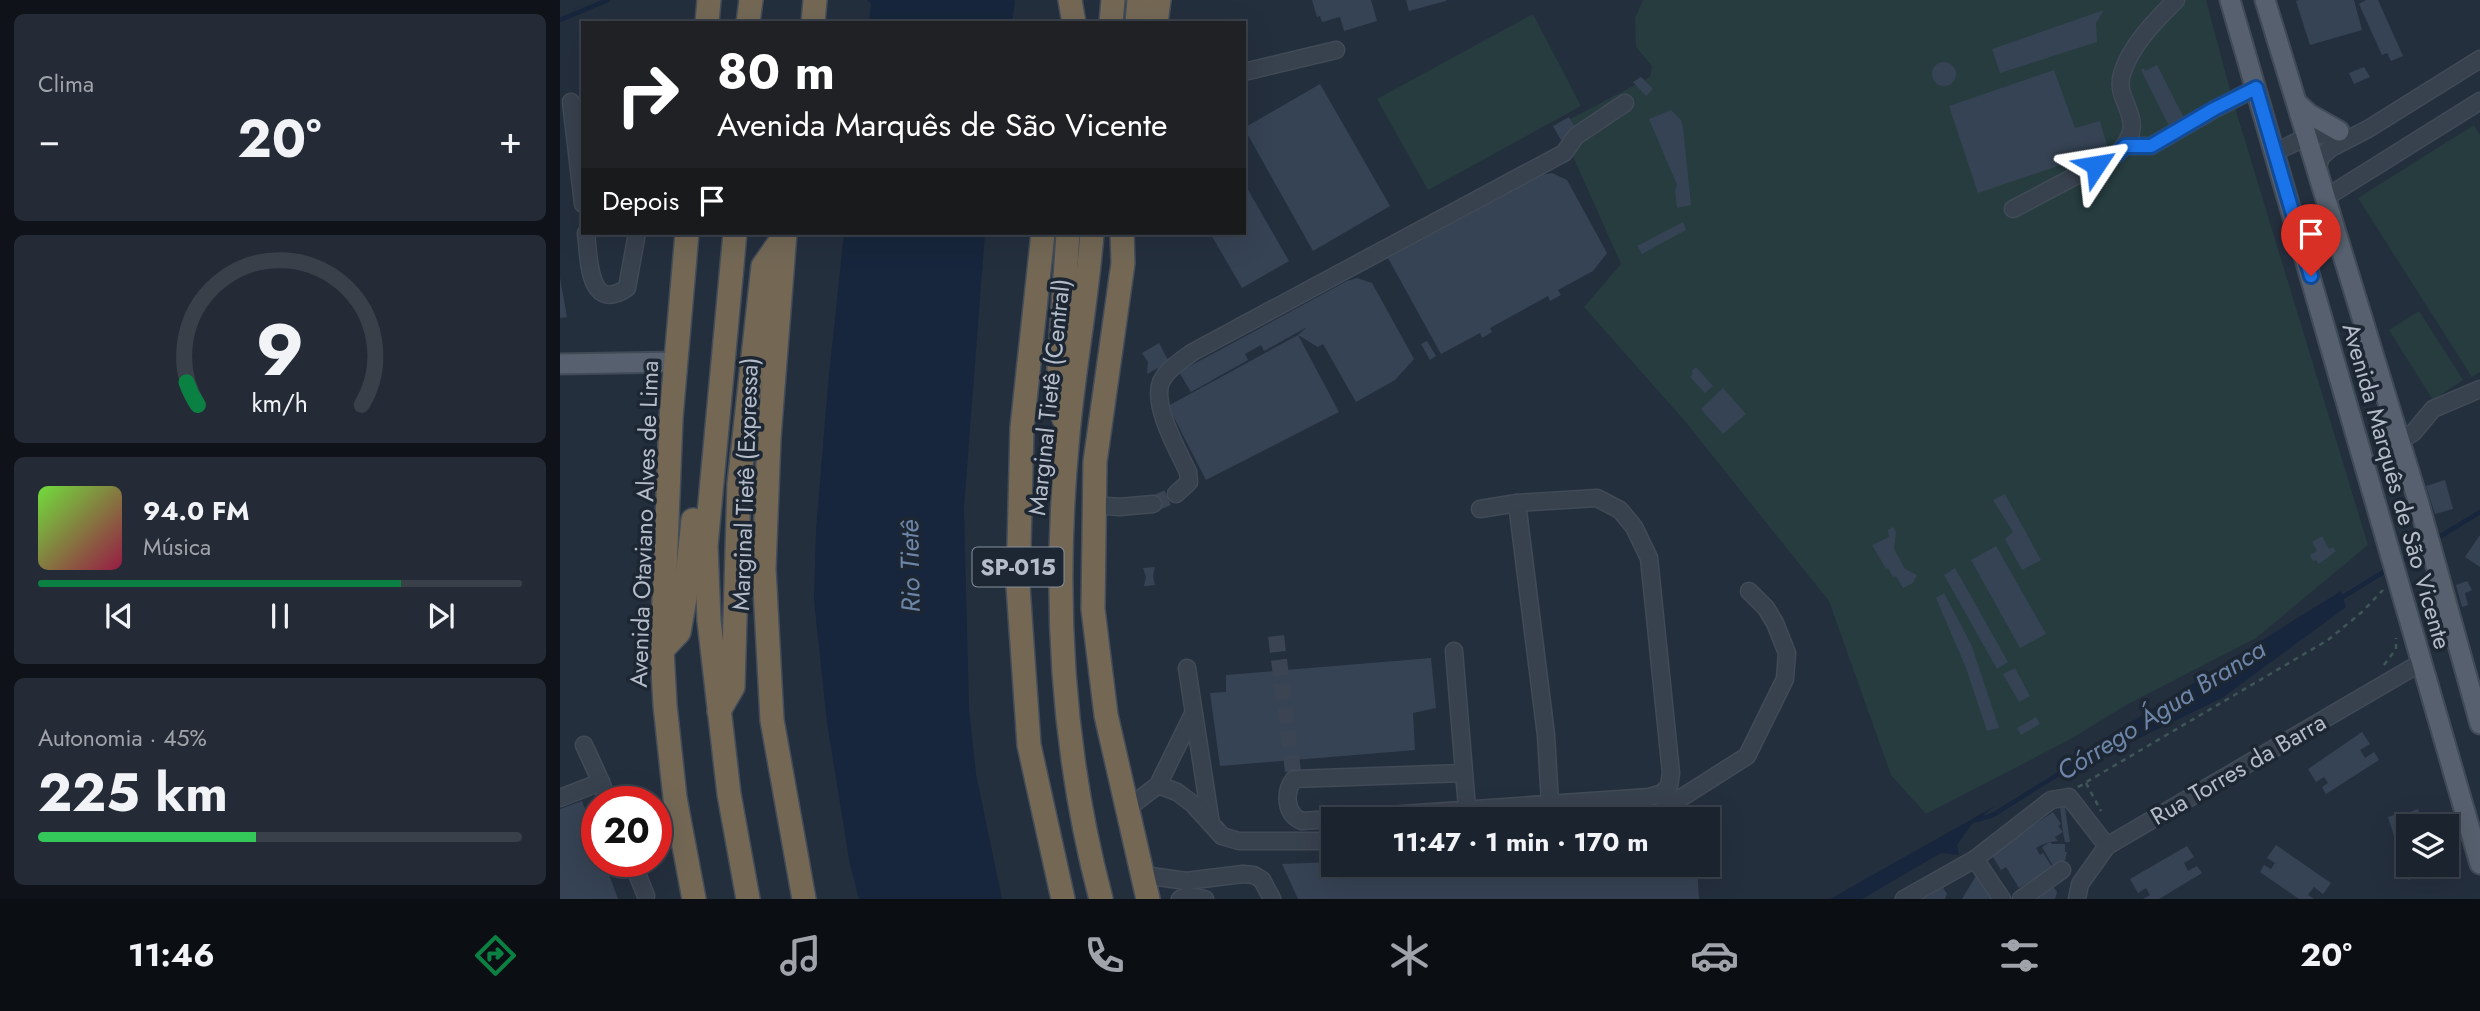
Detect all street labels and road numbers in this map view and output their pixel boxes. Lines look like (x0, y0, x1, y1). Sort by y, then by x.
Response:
street label: Marginal Tietê (Central) (1019, 277, 1079, 517)
street label: Avenida Marquês de São Vicente (2334, 319, 2460, 653)
street label: Marginal Tietê (Expressa) (723, 357, 767, 611)
street label: Avenida Otaviano Alves de Lima (621, 360, 667, 688)
road number: SP-015 (972, 548, 1064, 586)
street label: Rua Torres da Barra (2144, 705, 2332, 833)

